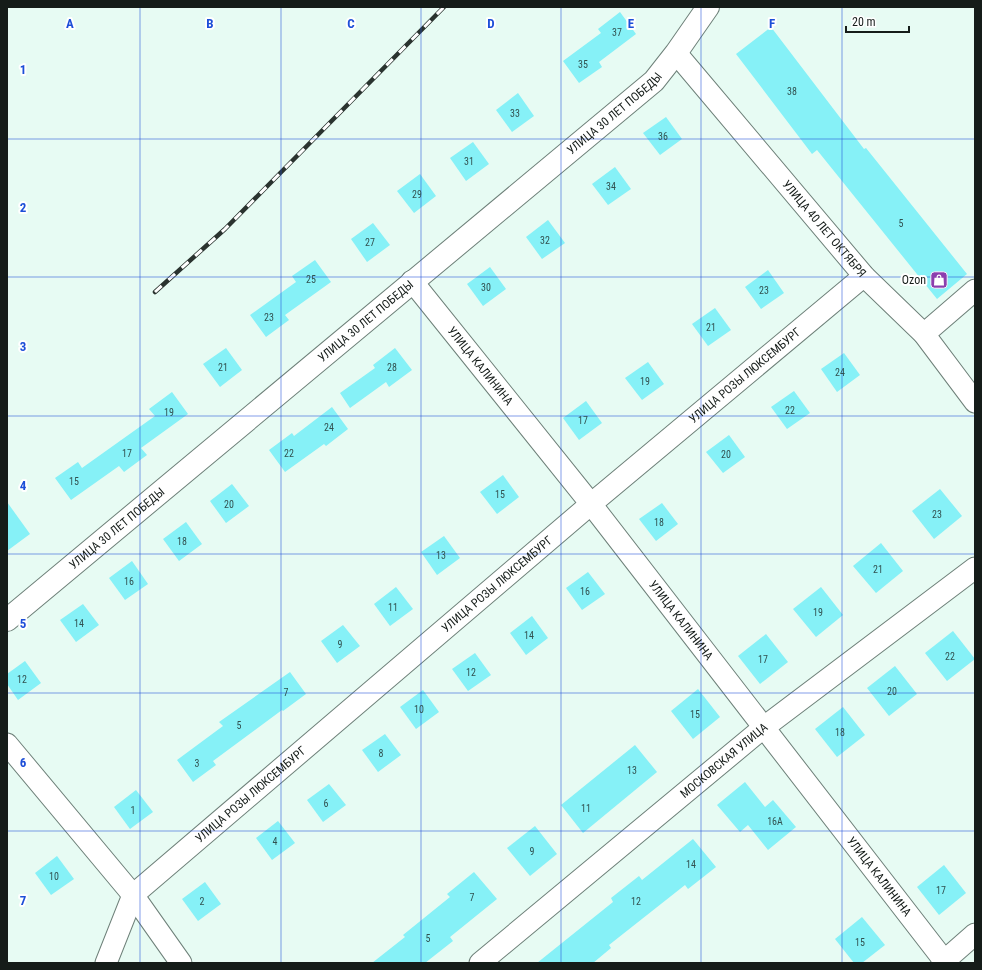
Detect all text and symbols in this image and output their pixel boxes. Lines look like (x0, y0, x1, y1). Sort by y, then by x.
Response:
scale bar (846, 8, 909, 34)
text: 20 m (852, 15, 876, 29)
text: A (66, 16, 74, 31)
text: B (206, 16, 214, 31)
text: C (347, 16, 355, 31)
text: D (487, 16, 495, 31)
text: E (628, 16, 635, 31)
text: F (769, 16, 775, 31)
house number: 37 (612, 27, 622, 38)
house number: 35 (578, 59, 588, 70)
text: 1 (20, 62, 26, 77)
street label: УЛИЦА 30 ЛЕТ ПОБЕДЫ (564, 70, 665, 157)
house number: 38 (787, 86, 797, 97)
house number: 33 (510, 108, 520, 119)
house number: 36 (658, 131, 668, 142)
house number: 31 (464, 156, 474, 167)
street label: УЛИЦА 40 ЛЕТ ОКТЯБРЯ (779, 178, 869, 280)
house number: 34 (606, 181, 616, 192)
house number: 29 (412, 189, 422, 200)
text: 2 (20, 200, 27, 215)
house number: 5 (899, 218, 904, 229)
house number: 32 (540, 235, 550, 246)
house number: 27 (365, 237, 375, 248)
shop icon: Ozon (929, 270, 949, 290)
place label: Ozon (902, 273, 926, 287)
house number: 25 (306, 274, 316, 285)
street label: УЛИЦА 30 ЛЕТ ПОБЕДЫ (315, 277, 416, 365)
house number: 30 (481, 282, 491, 293)
house number: 23 (759, 285, 769, 296)
house number: 23 (264, 312, 274, 323)
house number: 21 (706, 322, 716, 333)
street label: УЛИЦА КАЛИНИНА (445, 324, 516, 408)
street label: УЛИЦА РОЗЫ ЛЮКСЕМБУРГ (686, 325, 804, 426)
text: 3 (20, 339, 26, 354)
house number: 21 (218, 362, 228, 373)
house number: 28 (387, 362, 397, 373)
house number: 24 (835, 367, 845, 378)
house number: 19 (640, 376, 650, 387)
house number: 22 (785, 405, 795, 416)
house number: 19 (164, 407, 174, 418)
house number: 17 (578, 415, 588, 426)
house number: 24 (324, 422, 334, 433)
house number: 17 (122, 448, 132, 459)
house number: 22 (284, 448, 294, 459)
house number: 20 (721, 449, 731, 460)
house number: 15 (69, 476, 79, 487)
text: 4 (20, 478, 27, 493)
street label: УЛИЦА 30 ЛЕТ ПОБЕДЫ (66, 485, 167, 572)
house number: 15 (495, 489, 505, 500)
house number: 20 (224, 499, 234, 510)
house number: 23 (932, 509, 942, 520)
house number: 18 (654, 517, 664, 528)
street label: УЛИЦА РОЗЫ ЛЮКСЕМБУРГ (439, 533, 555, 635)
house number: 18 (177, 536, 187, 547)
house number: 13 (436, 550, 446, 561)
house number: 21 (873, 564, 883, 575)
house number: 16 (124, 576, 134, 587)
street label: УЛИЦА КАЛИНИНА (646, 578, 716, 663)
house number: 16 (580, 586, 590, 597)
house number: 11 (388, 602, 398, 613)
house number: 19 (813, 607, 823, 618)
text: 5 (20, 616, 27, 631)
house number: 14 (74, 618, 84, 629)
house number: 14 (524, 630, 534, 641)
house number: 9 (338, 639, 343, 650)
house number: 22 (945, 651, 955, 662)
house number: 17 (758, 654, 768, 665)
house number: 12 (466, 667, 476, 678)
house number: 12 (17, 674, 27, 685)
house number: 20 (887, 686, 897, 697)
house number: 7 (284, 687, 289, 698)
house number: 10 (414, 704, 424, 715)
house number: 15 (690, 709, 700, 720)
house number: 5 (237, 720, 242, 731)
street label: МОСКОВСКАЯ УЛИЦА (677, 720, 770, 801)
house number: 18 (835, 727, 845, 738)
street label: УЛИЦА РОЗЫ ЛЮКСЕМБУРГ (193, 743, 309, 846)
house number: 8 (379, 748, 384, 759)
text: 6 (20, 755, 27, 770)
house number: 3 (195, 758, 200, 769)
house number: 13 (627, 765, 637, 776)
house number: 6 (324, 798, 329, 809)
house number: 11 (581, 803, 591, 814)
house number: 1 (131, 805, 135, 816)
house number: 16А (767, 816, 783, 827)
street label: УЛИЦА КАЛИНИНА (844, 834, 914, 919)
house number: 4 (273, 836, 278, 847)
house number: 9 (530, 846, 535, 857)
house number: 14 (686, 859, 696, 870)
house number: 10 (49, 871, 59, 882)
house number: 17 (936, 885, 946, 896)
house number: 7 (470, 892, 475, 903)
text: 7 (20, 893, 27, 908)
house number: 2 (200, 896, 205, 907)
house number: 12 (631, 896, 641, 907)
house number: 5 (426, 933, 431, 944)
house number: 15 (855, 937, 865, 948)

